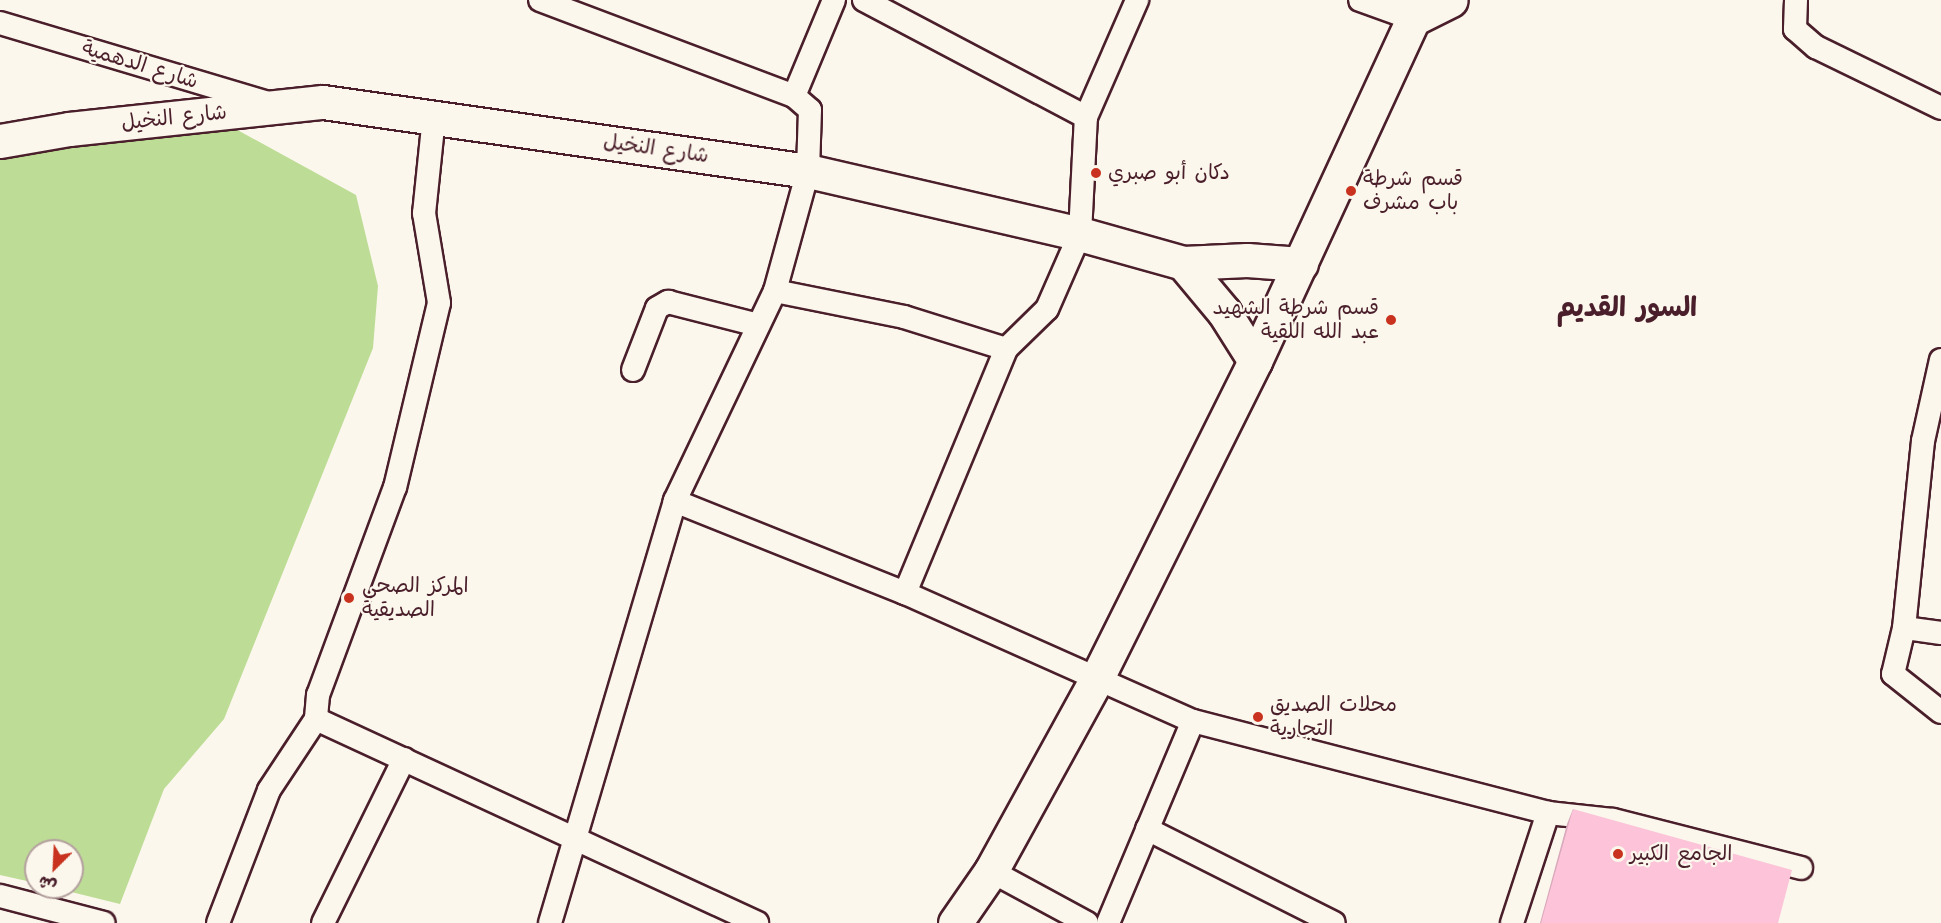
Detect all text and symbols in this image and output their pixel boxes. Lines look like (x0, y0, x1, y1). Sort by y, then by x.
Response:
street label: شارع الدهمية (79, 35, 201, 95)
street label: شارع النخيل (120, 100, 228, 136)
street label: شارع النخيل (602, 129, 710, 169)
place label: دكان أبو صبري (1108, 160, 1230, 186)
marker: دكان أبو صبري (1089, 166, 1103, 180)
place label: قسم شرطة باب مشرف (1363, 166, 1463, 216)
marker: قسم شرطة باب مشرف (1344, 184, 1358, 198)
district label: السور القديم (1557, 293, 1697, 325)
place label: قسم شرطة الشهيد عبد الله اللقية (1212, 295, 1379, 345)
marker: قسم شرطة الشهيد عبد الله اللقية (1384, 313, 1398, 327)
place label: المركز الصحي الصديقية (362, 573, 469, 623)
marker: المركز الصحي الصديقية (340, 589, 358, 607)
place label: محلات الصديق التجارية (1270, 692, 1397, 742)
marker: محلات الصديق التجارية (1251, 710, 1265, 724)
north arrow (24, 839, 84, 899)
place label: الجامع الكبير (1630, 841, 1732, 867)
marker: الجامع الكبير (1611, 847, 1625, 861)
text: ش (35, 870, 60, 897)

